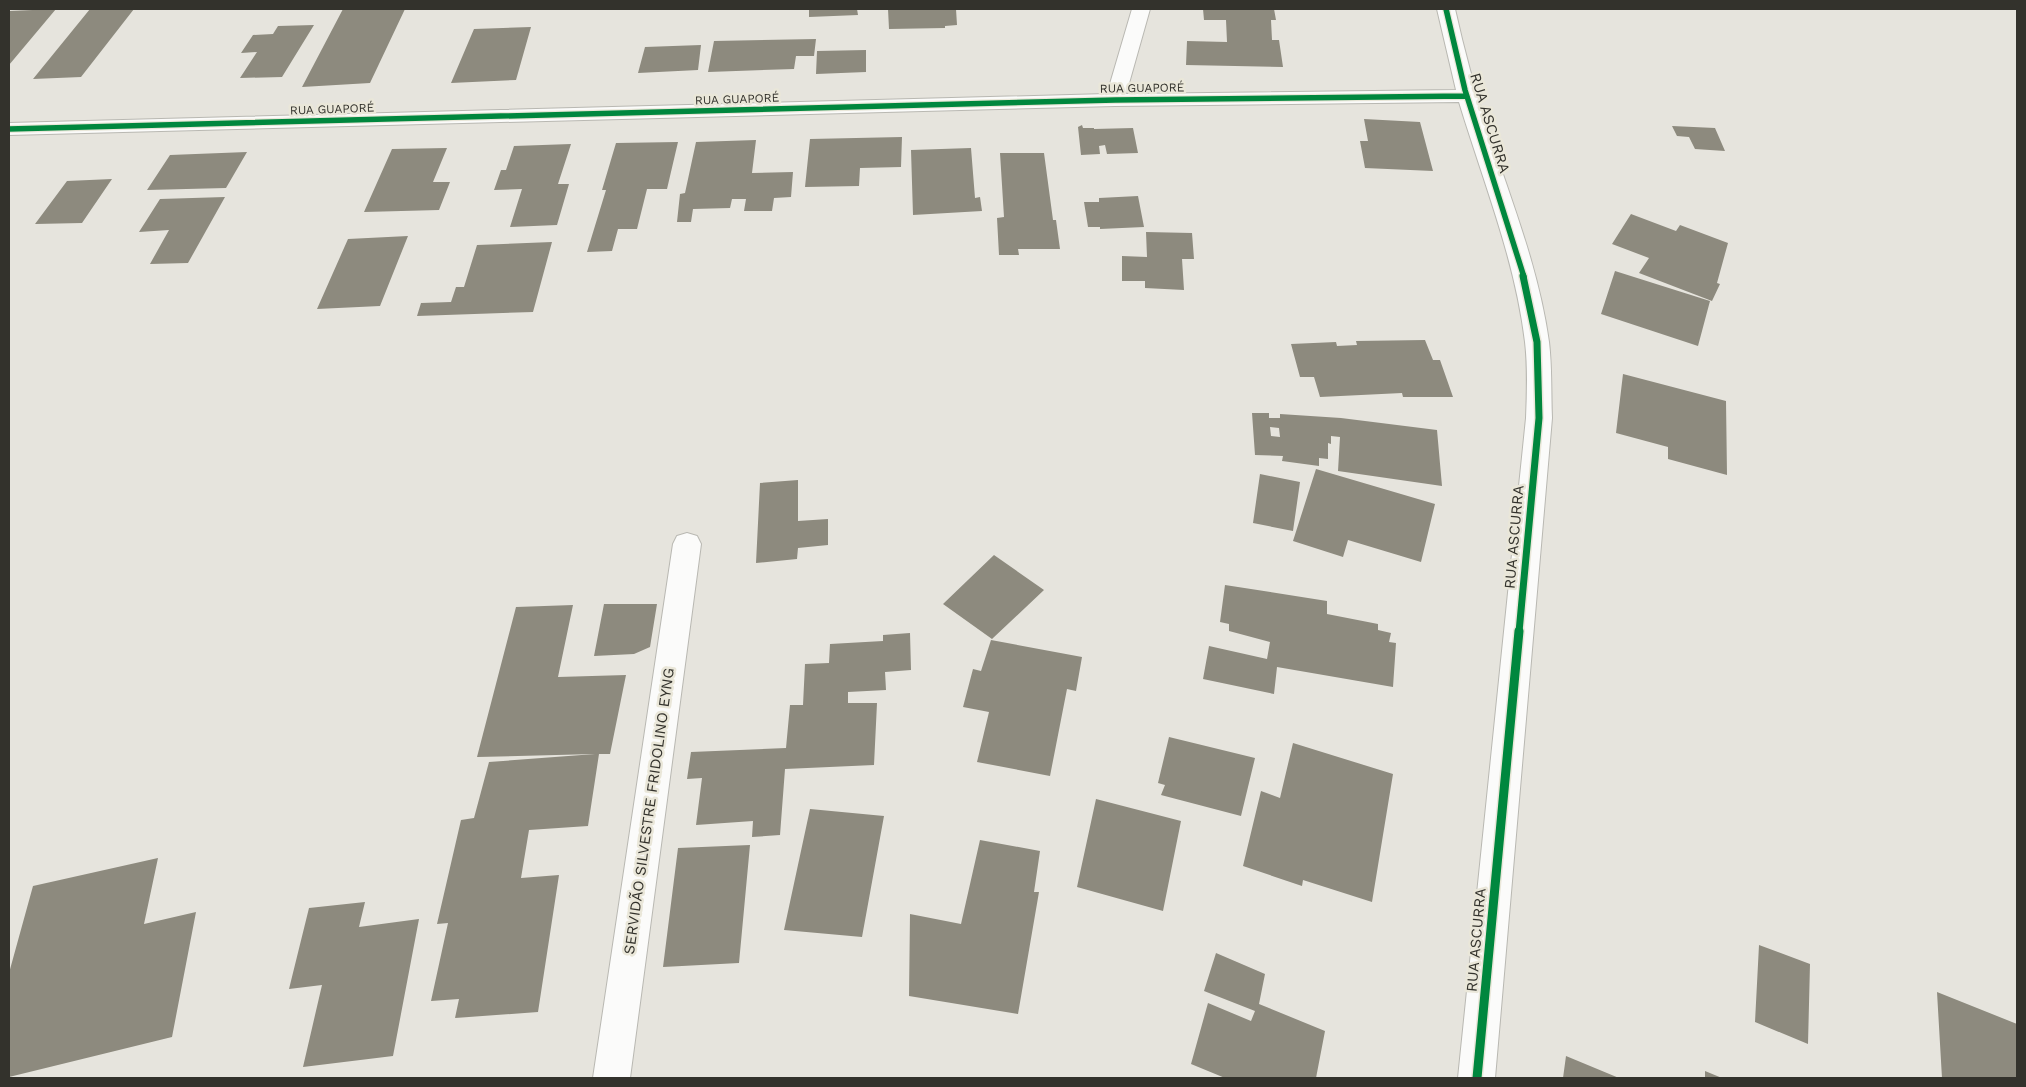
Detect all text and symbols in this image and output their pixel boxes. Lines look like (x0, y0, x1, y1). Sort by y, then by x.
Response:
street label: RUA ASCURRA (1466, 71, 1514, 176)
street label: RUA GUAPORÉ (1100, 80, 1185, 96)
street label: RUA GUAPORÉ (695, 91, 780, 107)
street label: RUA GUAPORÉ (290, 101, 375, 117)
street label: RUA ASCURRA (1500, 484, 1528, 590)
street label: SERVIDÃO SILVESTRE FRIDOLINO EYNG (620, 667, 678, 955)
street label: RUA ASCURRA (1462, 887, 1490, 993)

